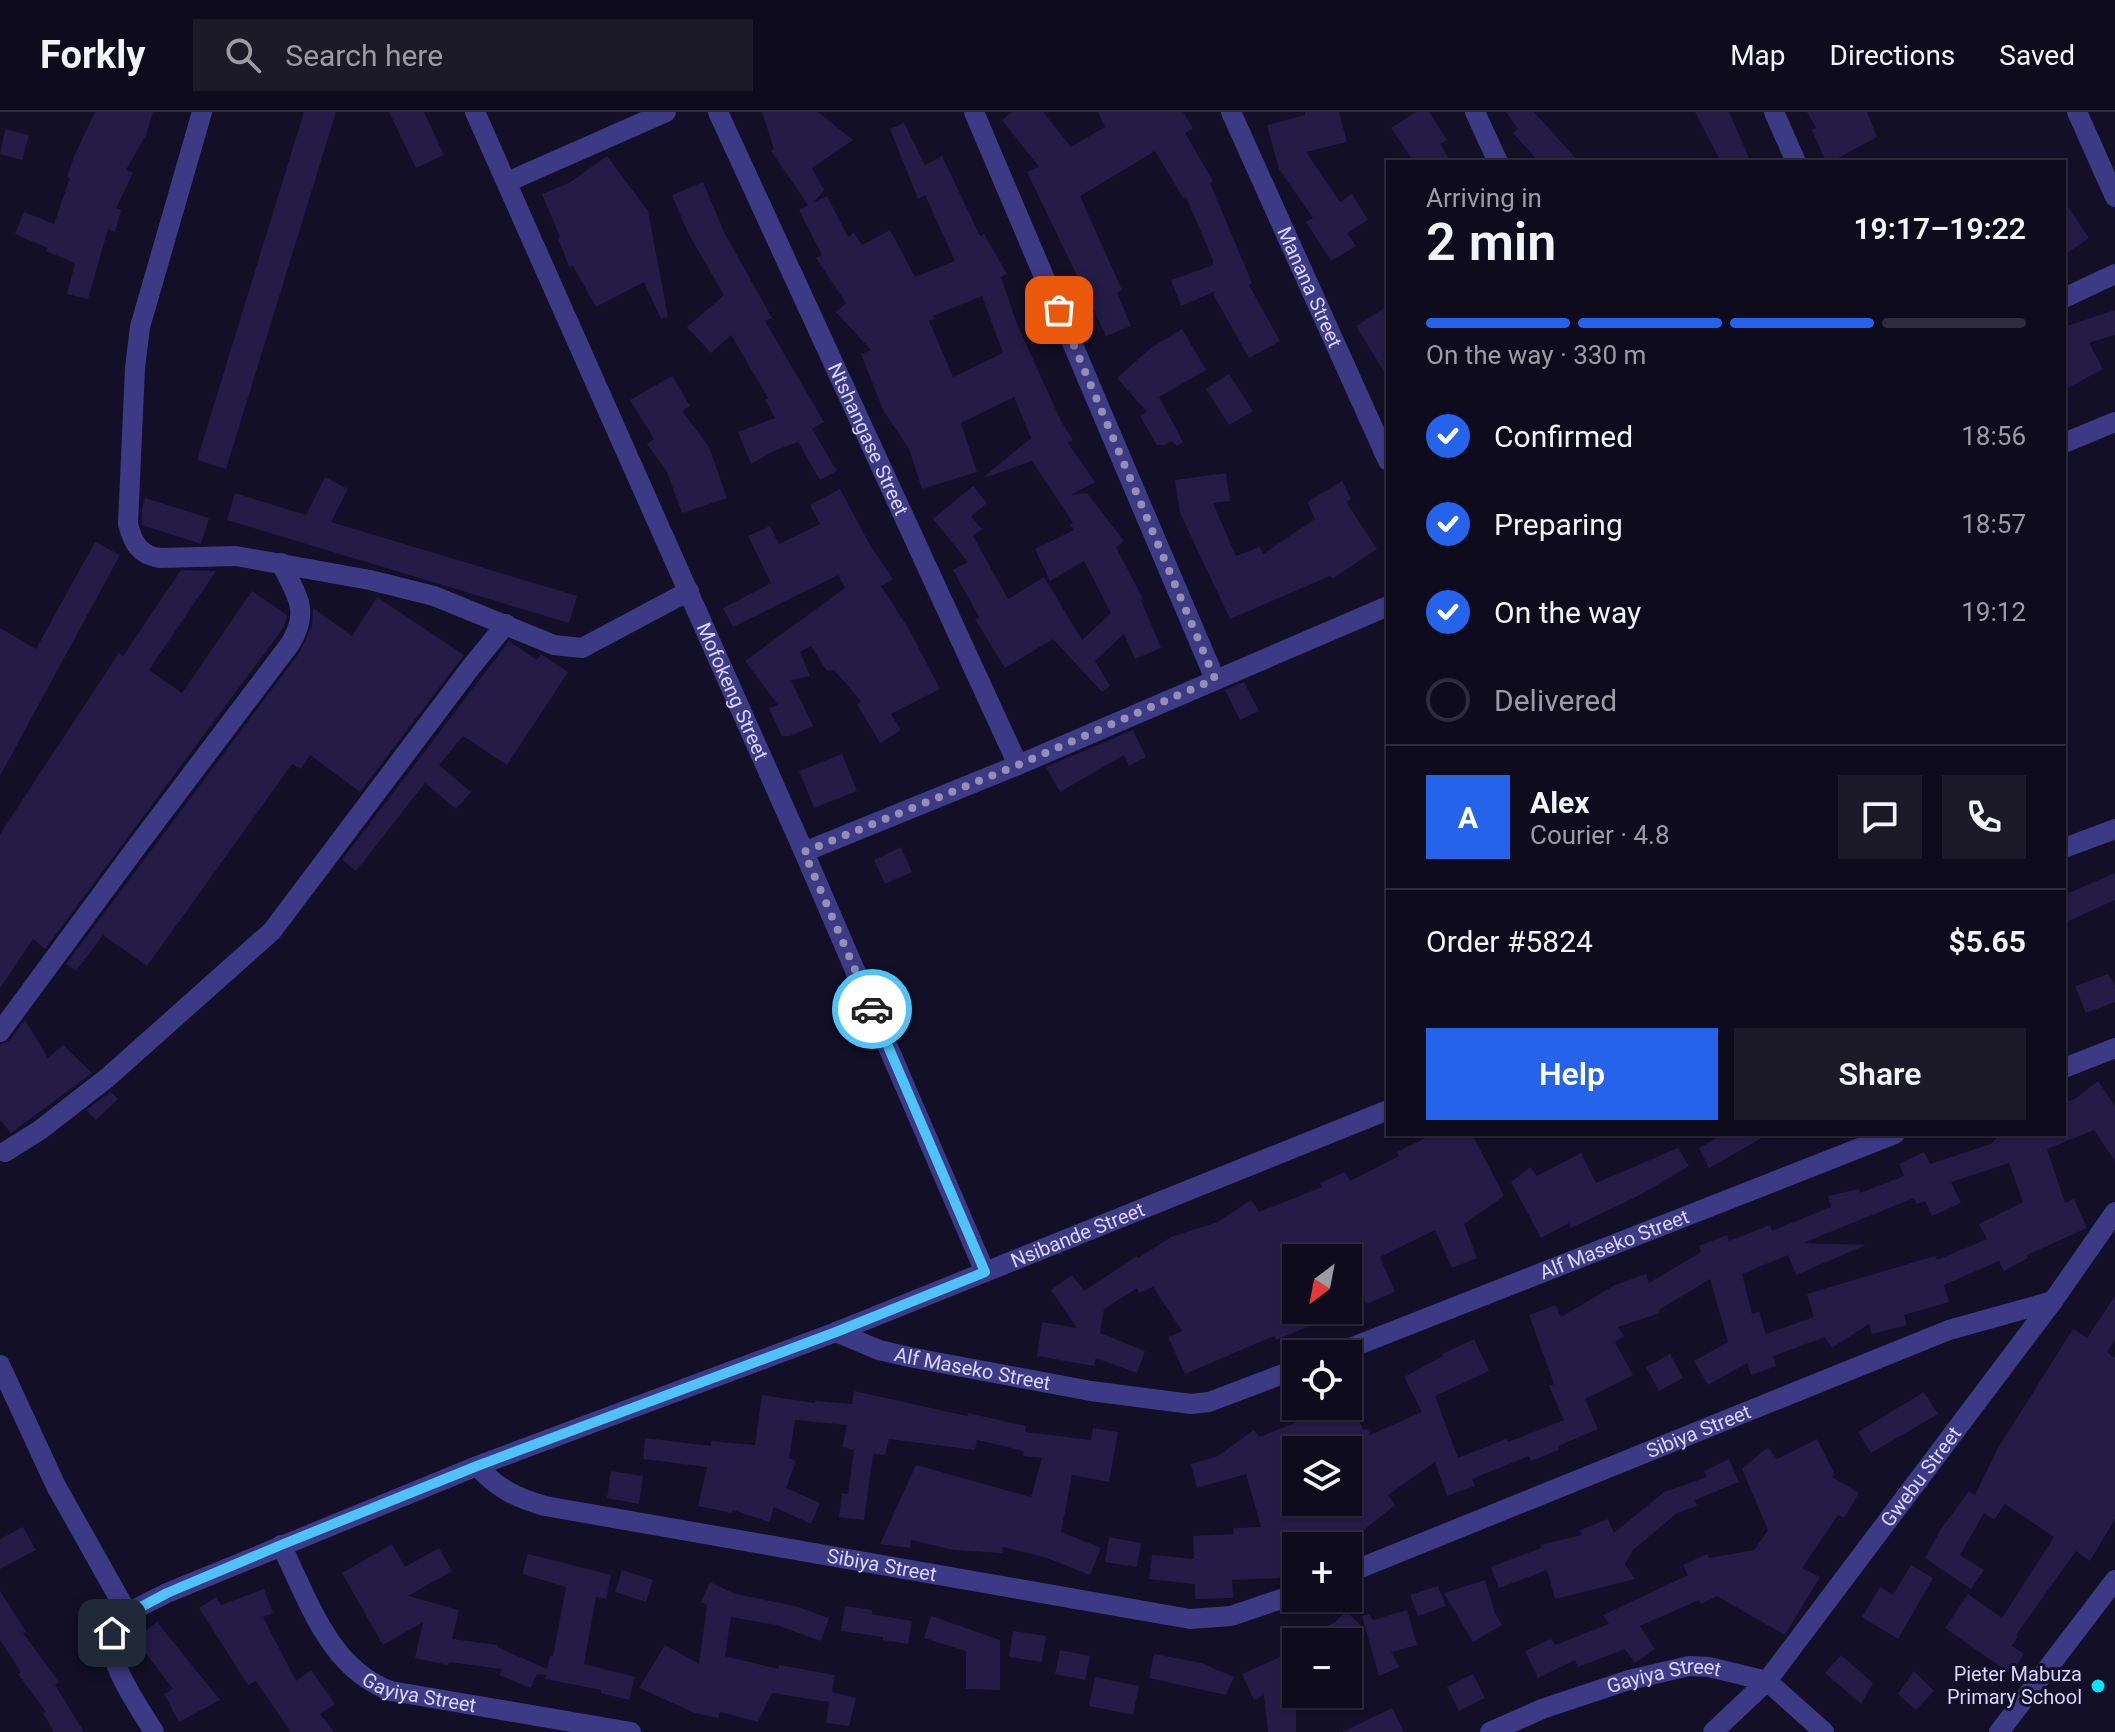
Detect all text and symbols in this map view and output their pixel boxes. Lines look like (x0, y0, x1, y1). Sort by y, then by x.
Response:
search box (193, 19, 753, 91)
text: Forkly (40, 33, 145, 77)
icon: search (221, 33, 265, 77)
text: Search here (285, 38, 443, 73)
text: Map (1730, 39, 1786, 72)
text: Directions (1830, 39, 1955, 72)
text: Saved (1999, 39, 2075, 72)
text: Arriving in (1426, 183, 1542, 213)
text: 19:17–19:22 (1853, 211, 2026, 246)
text: 2 min (1426, 212, 1556, 273)
street label: Manana Street (1272, 223, 1347, 351)
pin (1025, 276, 1093, 344)
icon: bag (1037, 288, 1081, 332)
text: On the way · 330 m (1426, 340, 1646, 370)
street label: Ntshangase Street (823, 359, 914, 519)
icon: check (1426, 414, 1470, 458)
text: Confirmed (1494, 419, 1633, 454)
text: 18:56 (1961, 421, 2026, 451)
icon: check (1426, 502, 1470, 546)
text: Preparing (1494, 507, 1623, 542)
text: 18:57 (1961, 509, 2026, 539)
icon: check (1426, 590, 1470, 634)
text: On the way (1494, 595, 1641, 630)
text: 19:12 (1961, 597, 2026, 627)
street label: Mofokeng Street (692, 619, 774, 764)
text: Delivered (1494, 683, 1617, 718)
button: chat (1838, 775, 1922, 859)
button: phone (1942, 775, 2026, 859)
text: Alex (1530, 785, 1590, 820)
text: A (1458, 800, 1478, 835)
text: Courier · 4.8 (1530, 820, 1670, 850)
text: Order #5824 (1426, 924, 1593, 959)
text: $5.65 (1948, 924, 2026, 959)
courier (832, 969, 912, 1049)
icon: car (850, 987, 894, 1031)
button: Help (1426, 1028, 1718, 1120)
button: Share (1734, 1028, 2026, 1120)
street label: Nsibande Street (1007, 1197, 1148, 1273)
street label: Alf Maseko Street (1536, 1204, 1692, 1284)
north arrow (1282, 1244, 1362, 1324)
map controls (1282, 1244, 1362, 1708)
button: locate (1282, 1340, 1362, 1420)
street label: Alf Maseko Street (892, 1342, 1053, 1395)
street label: Sibiya Street (1643, 1399, 1754, 1463)
street label: Gwebu Street (1875, 1422, 1966, 1532)
button: layers (1282, 1436, 1362, 1516)
button: + (1282, 1532, 1362, 1612)
street label: Sibiya Street (825, 1544, 938, 1586)
pin (78, 1599, 146, 1667)
icon: home (90, 1611, 134, 1655)
button: − (1282, 1628, 1362, 1708)
street label: Gayiya Street (1603, 1654, 1724, 1699)
place label: Pieter Mabuza Primary School (1947, 1662, 2082, 1709)
street label: Gayiya Street (358, 1667, 478, 1717)
marker: Pieter Mabuza Primary School (2089, 1677, 2107, 1695)

